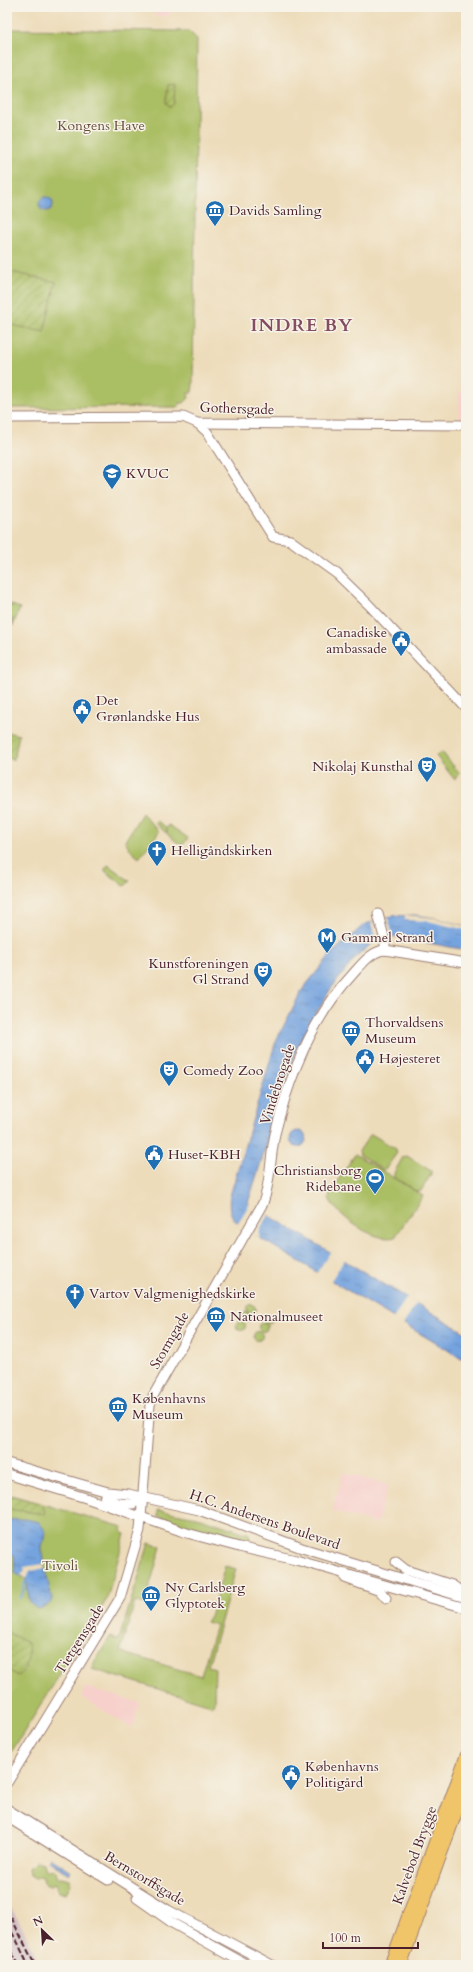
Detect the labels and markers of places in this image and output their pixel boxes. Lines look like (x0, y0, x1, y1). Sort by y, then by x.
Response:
museum icon: Davids Samling (204, 199, 226, 227)
place label: Davids Samling (229, 201, 322, 220)
school or university icon: KVUC (101, 462, 123, 490)
place label: KVUC (126, 464, 169, 483)
place label: Canadiske ambassade (326, 623, 387, 658)
public building icon: Canadiske ambassade (390, 629, 412, 657)
place label: Det Grønlandske Hus (96, 691, 200, 726)
public building icon: Det Grønlandske Hus (71, 697, 93, 725)
theatre icon: Nikolaj Kunsthal (416, 755, 438, 783)
place label: Nikolaj Kunsthal (312, 757, 413, 776)
church icon: Helligåndskirken (146, 839, 168, 867)
place label: Helligåndskirken (171, 841, 272, 860)
metro station icon: Gammel Strand (316, 926, 338, 954)
place label: Gammel Strand (341, 928, 434, 947)
place label: Kunstforeningen Gl Strand (149, 954, 250, 989)
theatre icon: Kunstforeningen Gl Strand (252, 960, 274, 988)
place label: Thorvaldsens Museum (365, 1013, 444, 1048)
museum icon: Thorvaldsens Museum (340, 1019, 362, 1047)
public building icon: Højesteret (354, 1047, 376, 1075)
place label: Højesteret (379, 1049, 441, 1068)
theatre icon: Comedy Zoo (158, 1059, 180, 1087)
place label: Comedy Zoo (183, 1061, 264, 1080)
public building icon: Huset-KBH (143, 1143, 165, 1171)
place label: Huset-KBH (168, 1145, 241, 1164)
place label: Christiansborg Ridebane (274, 1161, 361, 1196)
sports icon: Christiansborg Ridebane (364, 1167, 386, 1195)
church icon: Vartov Valgmenighedskirke (64, 1282, 86, 1310)
place label: Vartov Valgmenighedskirke (89, 1284, 256, 1303)
museum icon: Nationalmuseet (205, 1305, 227, 1333)
place label: Nationalmuseet (230, 1307, 323, 1326)
place label: Københavns Museum (132, 1389, 206, 1424)
museum icon: Københavns Museum (107, 1395, 129, 1423)
place label: Ny Carlsberg Glyptotek (165, 1578, 245, 1613)
museum icon: Ny Carlsberg Glyptotek (140, 1584, 162, 1612)
place label: Københavns Politigård (305, 1757, 379, 1792)
public building icon: Københavns Politigård (280, 1763, 302, 1791)

